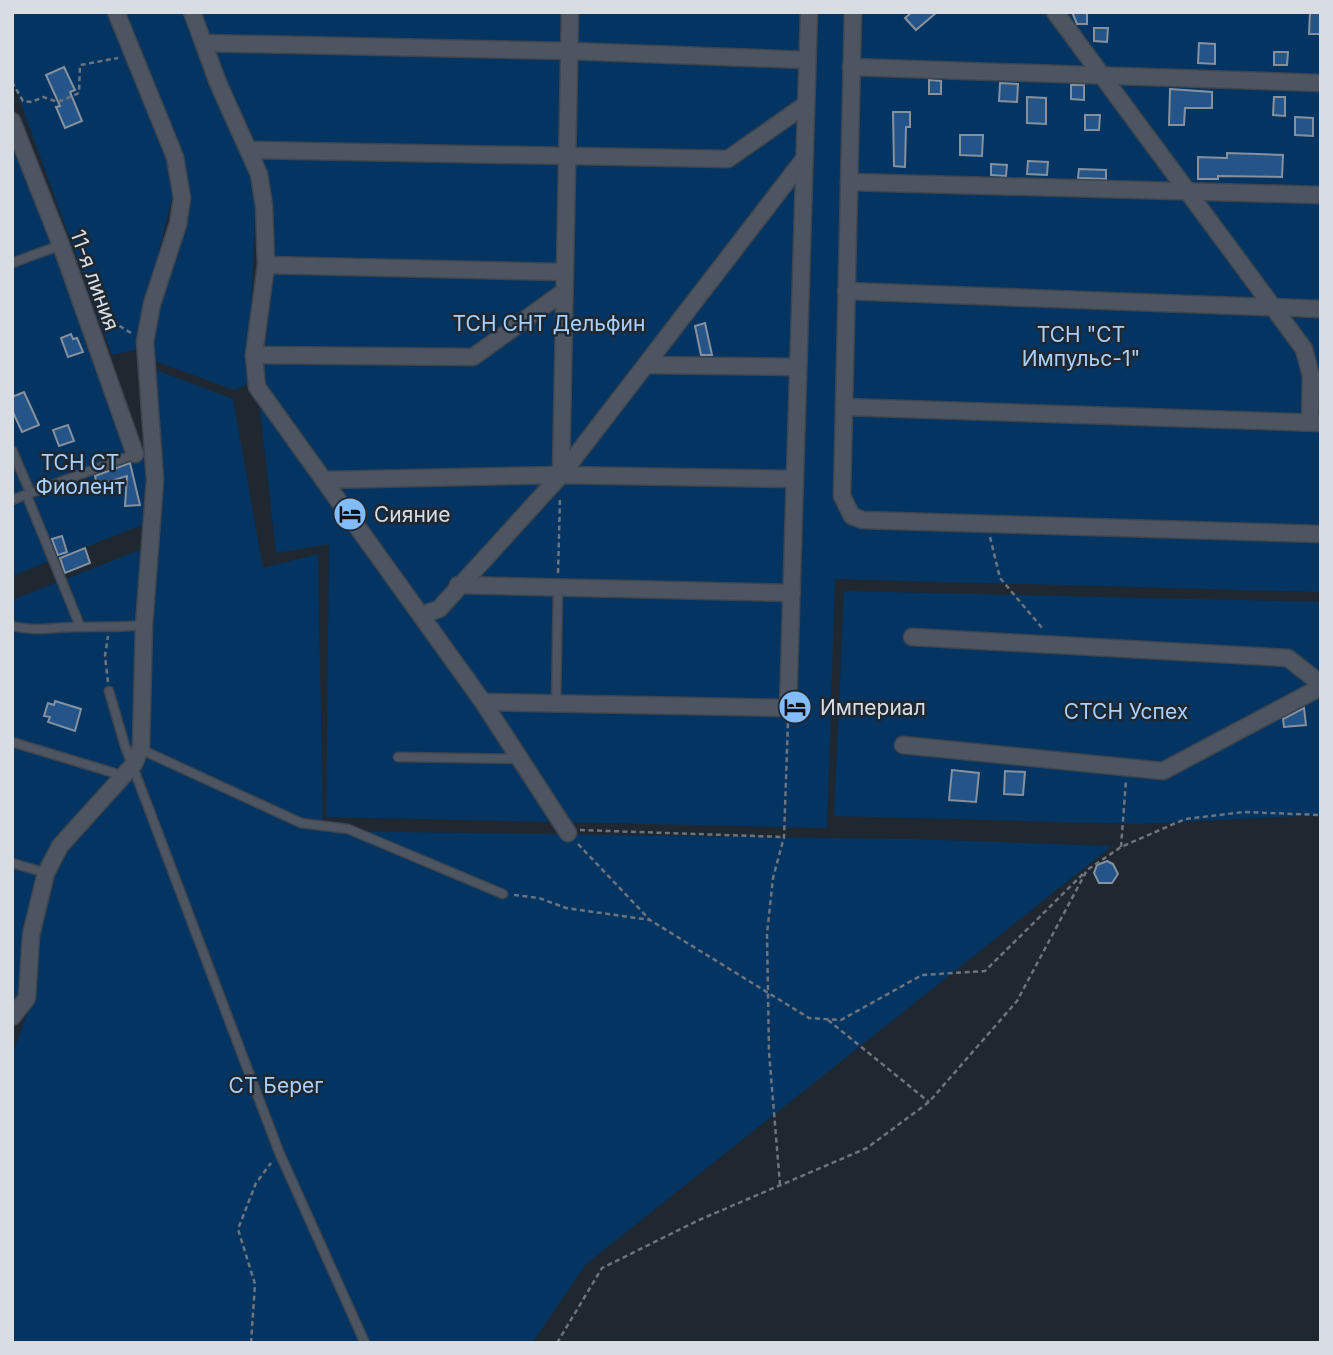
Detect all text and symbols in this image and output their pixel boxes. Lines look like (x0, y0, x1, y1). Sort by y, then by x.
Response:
street label: 11-я линия (65, 226, 125, 334)
park label: ТСН СНТ Дельфин (453, 311, 645, 336)
park label: ТСН "СТ Импульс-1" (1022, 322, 1140, 371)
park label: ТСН СТ Фиолент (36, 450, 125, 499)
hotel icon: Сияние (331, 495, 369, 533)
place label: Сияние (374, 502, 450, 527)
hotel icon: Империал (776, 688, 814, 726)
place label: Империал (820, 695, 926, 720)
park label: СТСН Успех (1064, 699, 1188, 724)
park label: СТ Берег (229, 1073, 323, 1098)

